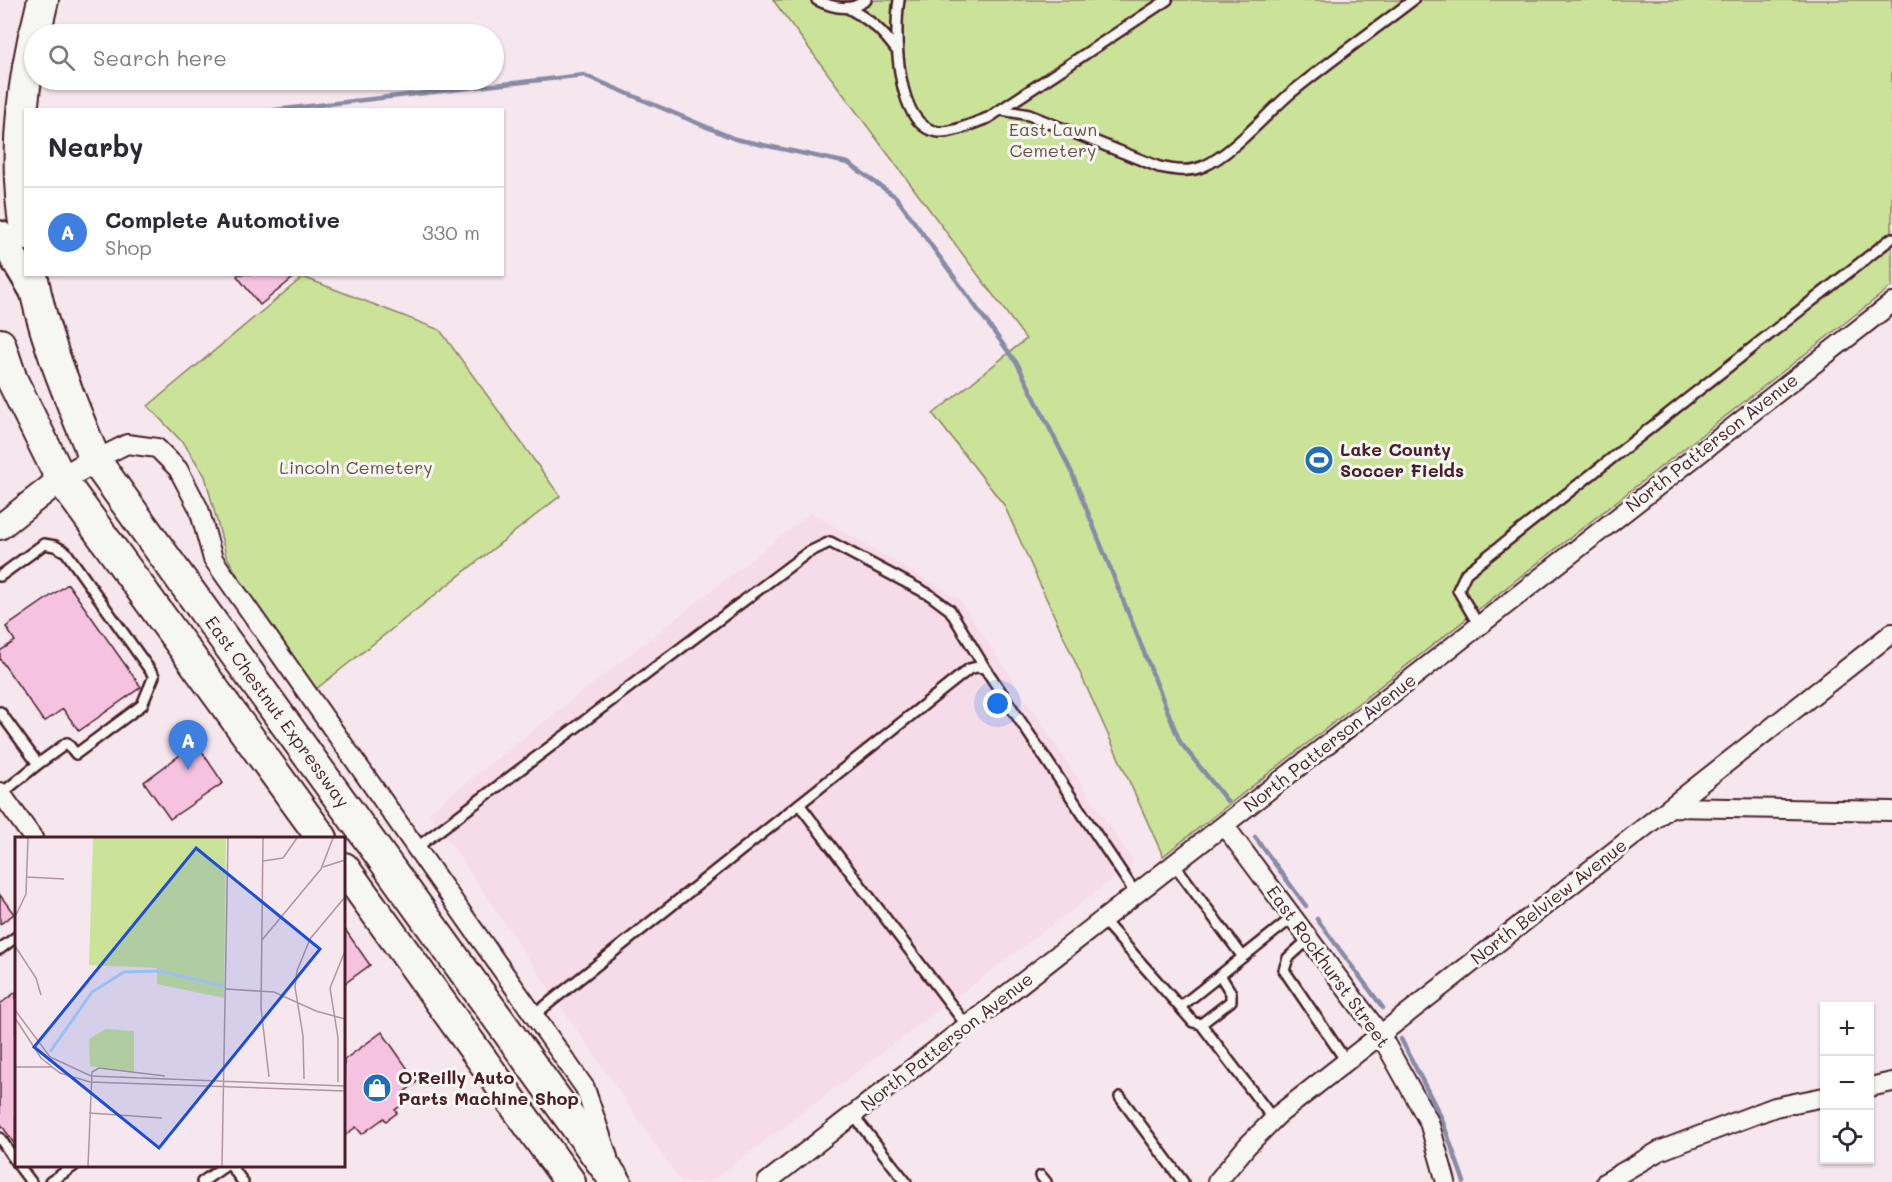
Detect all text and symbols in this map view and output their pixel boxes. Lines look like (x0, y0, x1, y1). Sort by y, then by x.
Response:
search box (24, 24, 504, 90)
icon: search (45, 41, 78, 74)
text: Search here (93, 43, 227, 72)
park label: East Lawn Cemetery (1009, 117, 1097, 162)
text: Nearby (48, 130, 143, 164)
text: Complete Automotive (105, 205, 340, 234)
text: A (61, 219, 74, 245)
text: 330 m (422, 219, 480, 245)
text: Shop (105, 234, 152, 260)
street label: North Patterson Avenue (1620, 367, 1802, 517)
place label: Lake County Soccer Fields (1340, 437, 1464, 482)
sports icon: Lake County Soccer Fields (1303, 444, 1335, 476)
park label: Lincoln Cemetery (279, 455, 433, 479)
street label: East Chestnut Expressway (200, 611, 355, 812)
street label: North Patterson Avenue (1238, 667, 1420, 817)
your location (983, 689, 1012, 718)
pin: A (168, 720, 207, 770)
street label: North Belview Avenue (1465, 833, 1631, 970)
inset map (15, 837, 345, 1167)
street label: East Rockhurst Street (1262, 880, 1396, 1052)
street label: North Patterson Avenue (855, 966, 1037, 1116)
map controls (1820, 1002, 1874, 1164)
button: + (1820, 1002, 1874, 1056)
button: − (1820, 1056, 1874, 1110)
place label: O'Reilly Auto Parts Machine Shop (398, 1065, 579, 1110)
shop icon: O'Reilly Auto Parts Machine Shop (361, 1072, 393, 1104)
button: locate (1820, 1110, 1874, 1164)

